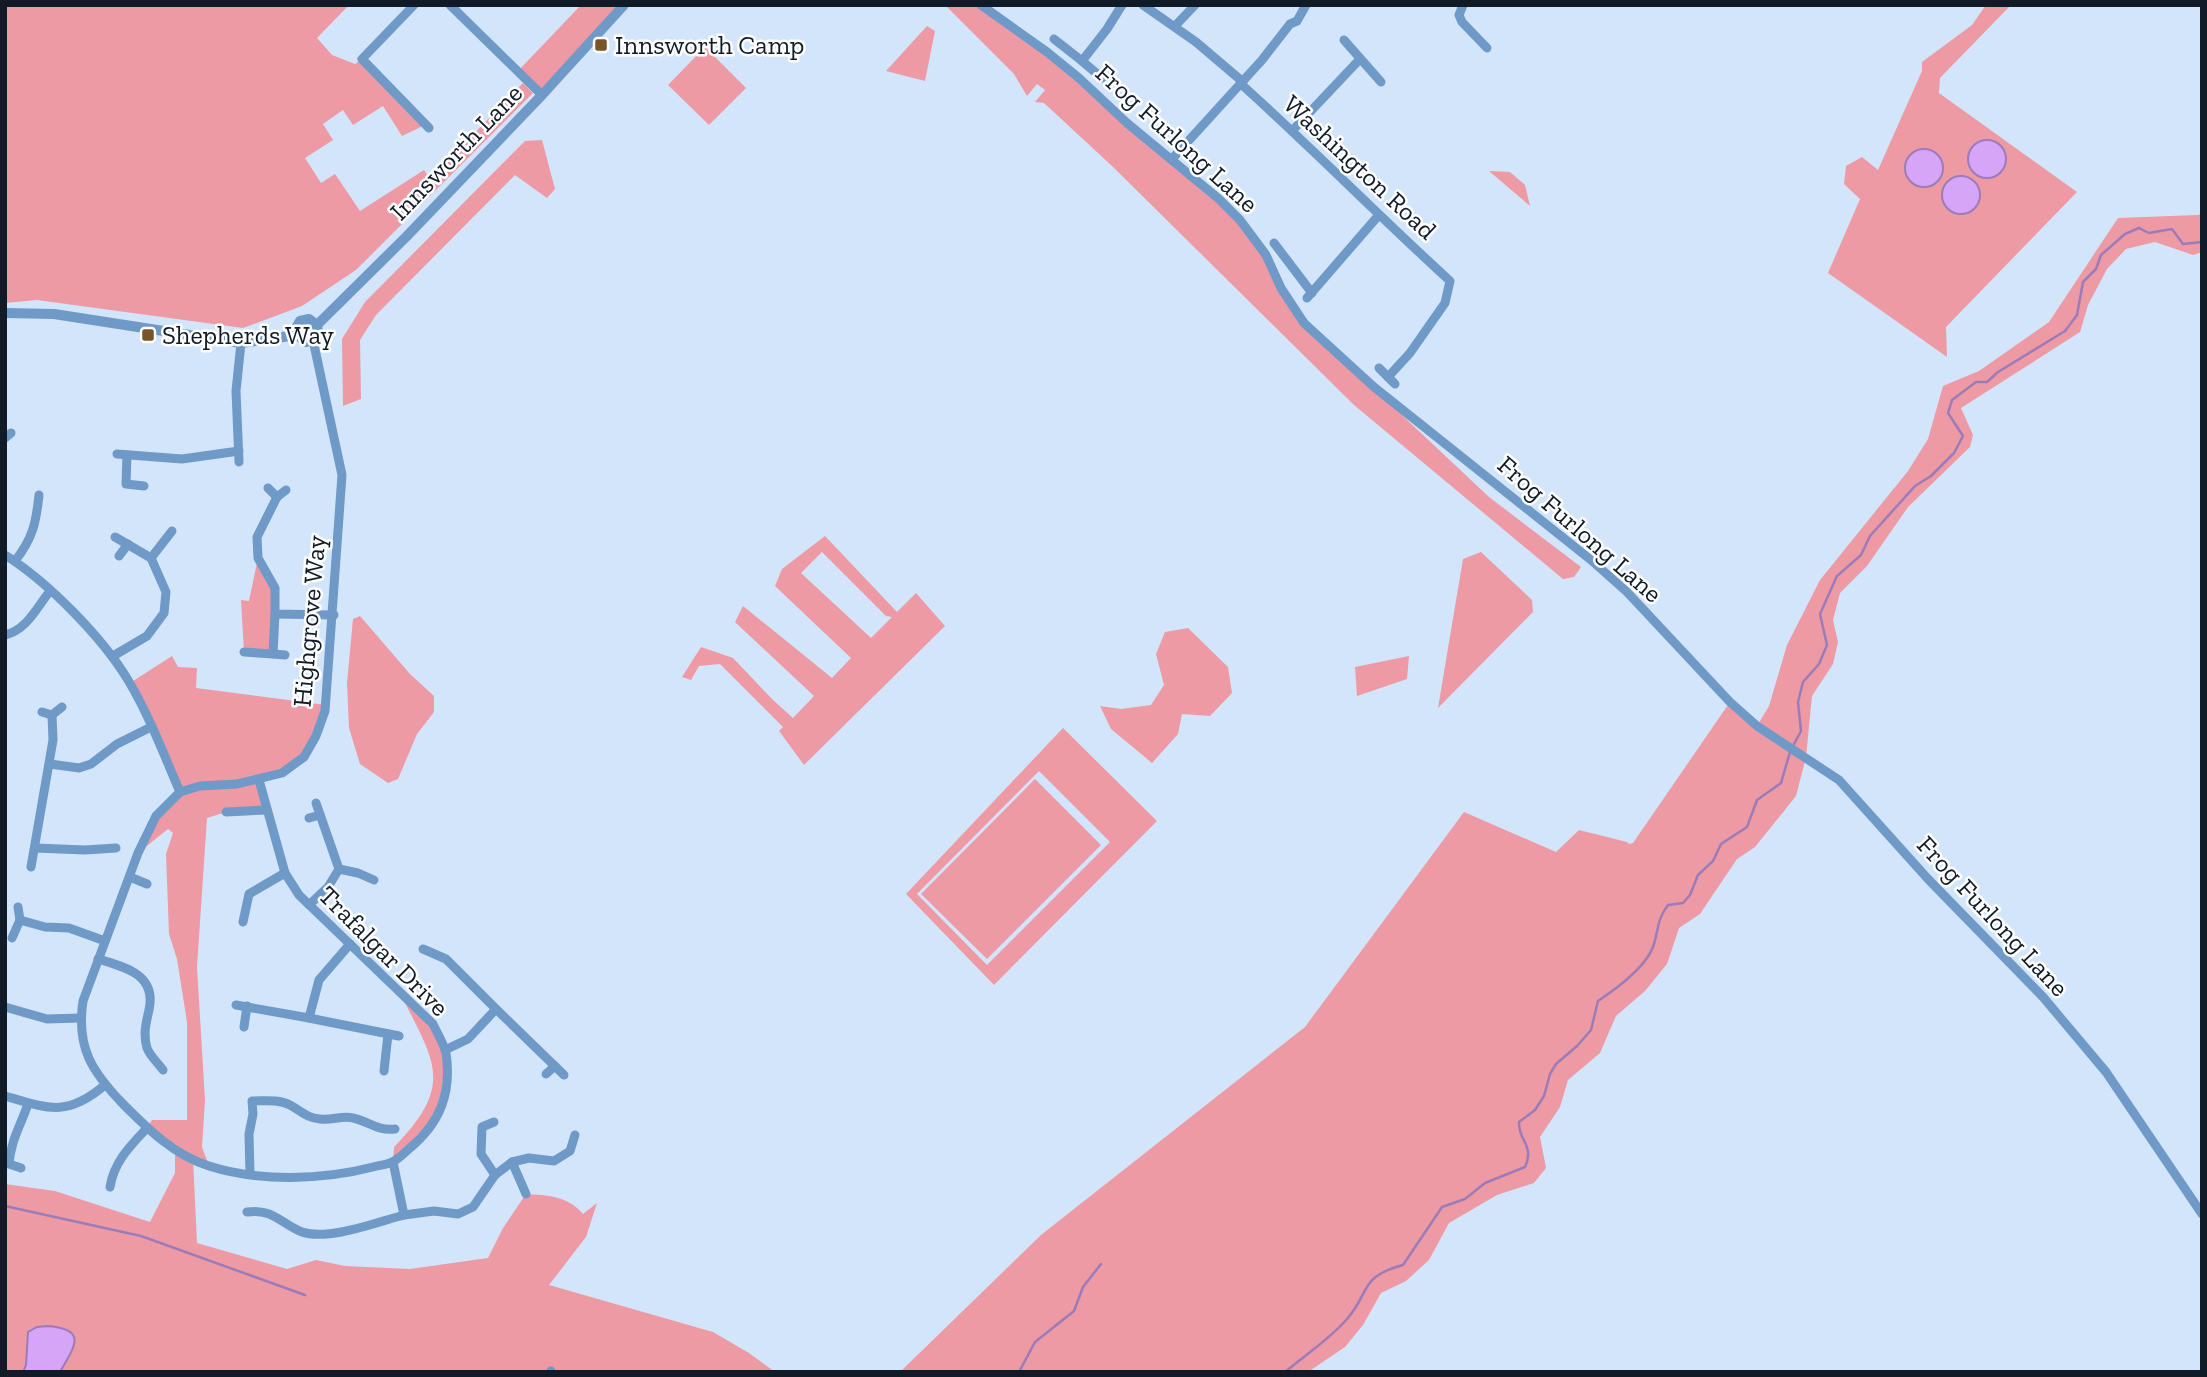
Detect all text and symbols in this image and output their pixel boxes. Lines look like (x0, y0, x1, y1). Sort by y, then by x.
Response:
place label: Innsworth Camp (615, 29, 804, 61)
marker: Innsworth Camp (593, 37, 609, 53)
street label: Frog Furlong Lane (1089, 57, 1265, 219)
street label: Innsworth Lane (383, 77, 529, 227)
street label: Washington Road (1277, 88, 1443, 246)
place label: Shepherds Way (162, 319, 334, 351)
marker: Shepherds Way (140, 327, 156, 343)
street label: Frog Furlong Lane (1491, 449, 1669, 609)
street label: Highgrove Way (286, 533, 333, 708)
street label: Frog Furlong Lane (1910, 829, 2076, 1003)
street label: Trafalgar Drive (312, 879, 456, 1023)

